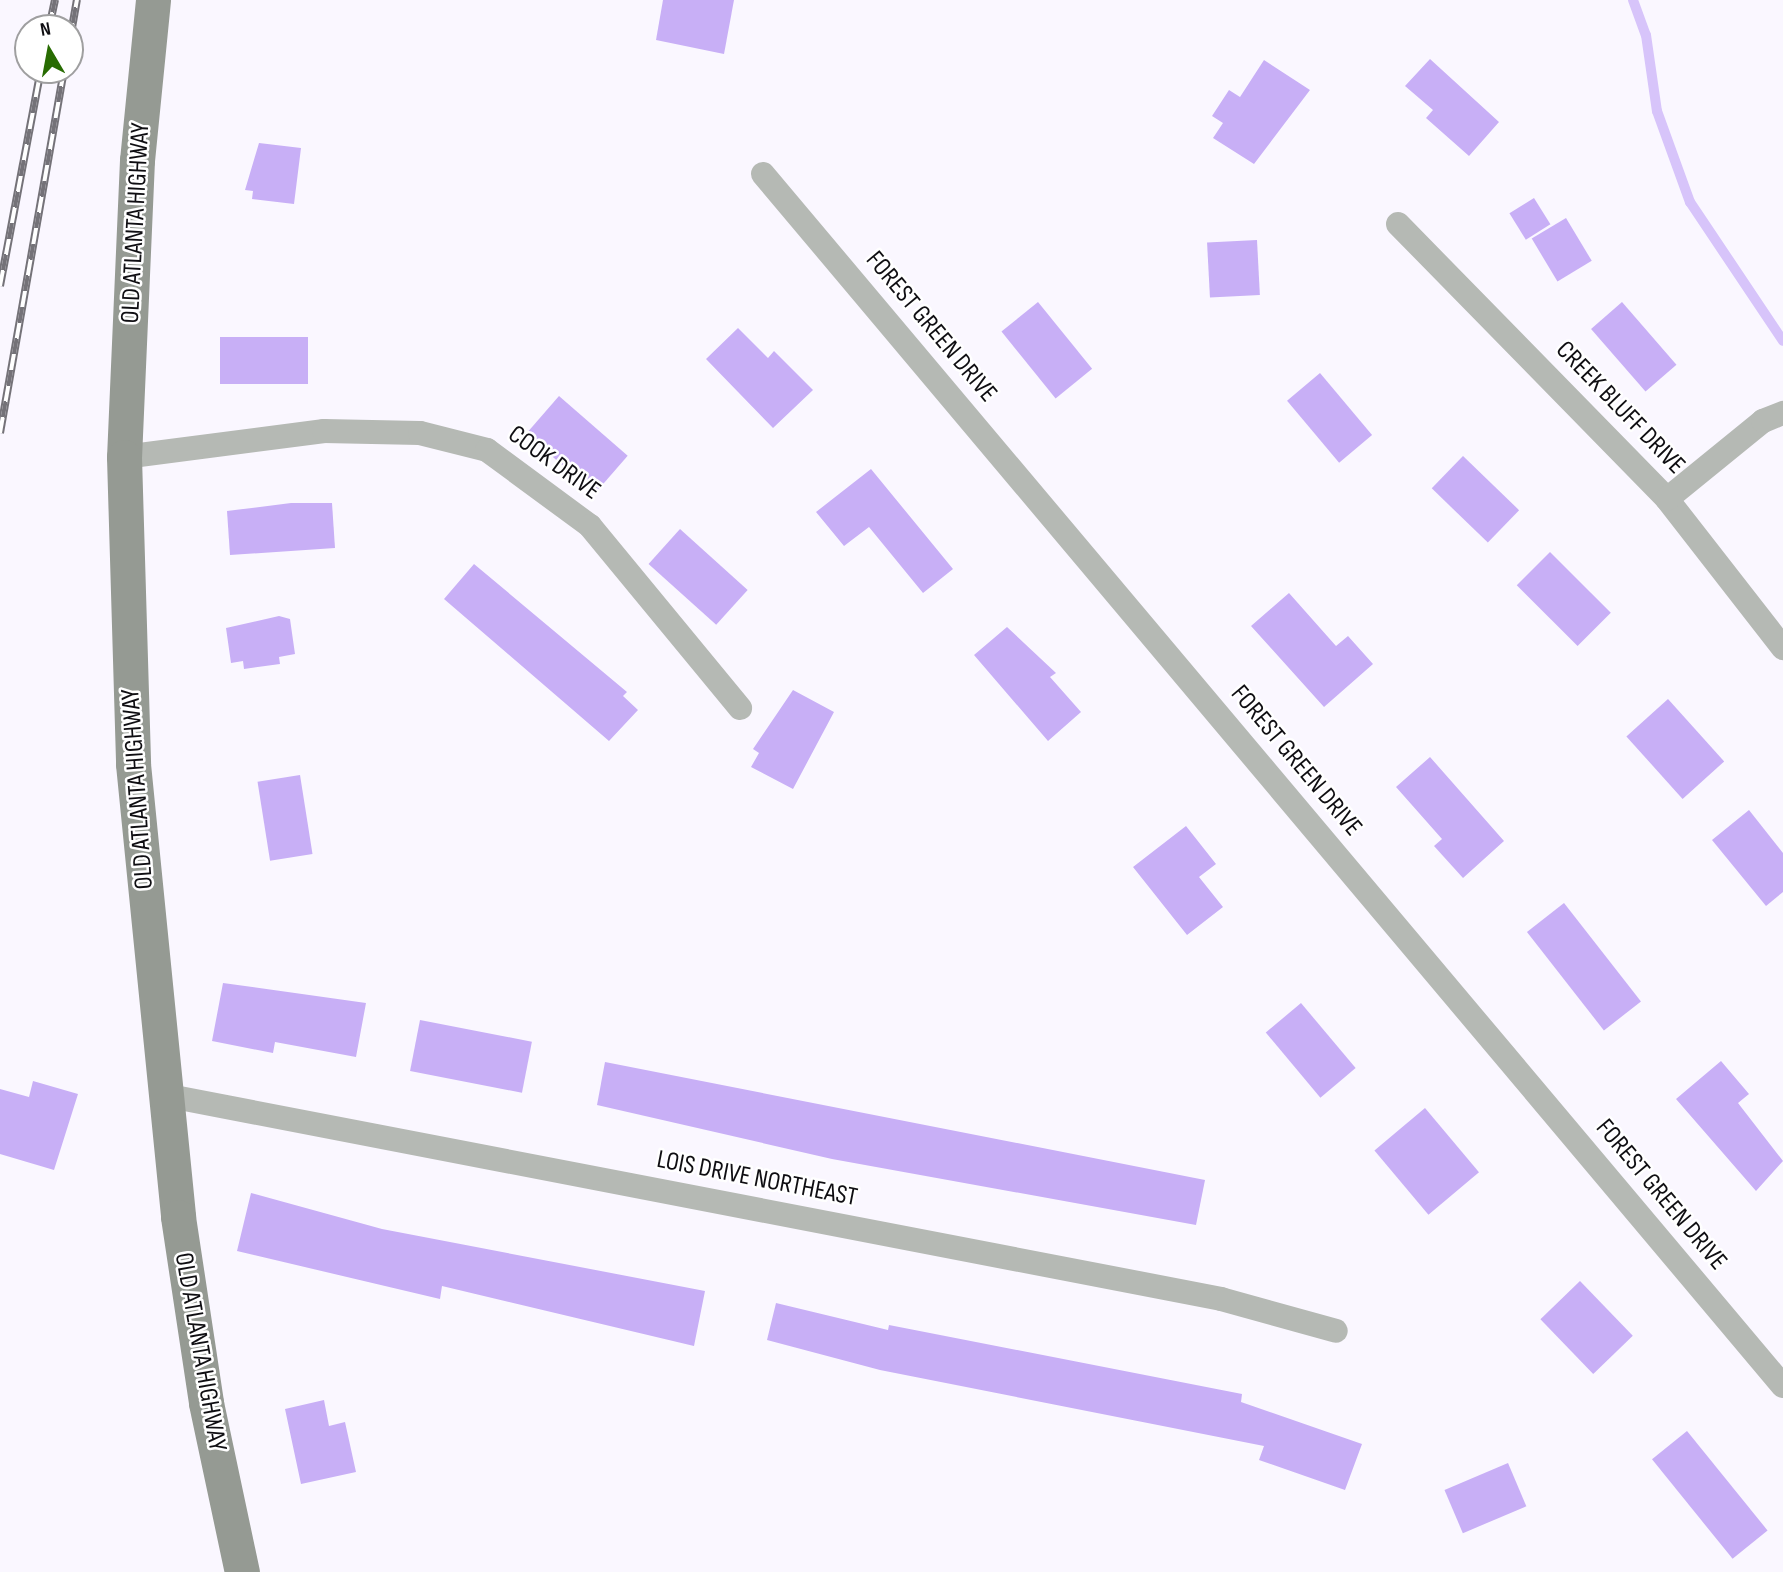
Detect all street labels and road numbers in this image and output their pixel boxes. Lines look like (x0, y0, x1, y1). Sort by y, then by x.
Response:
street label: OLD ATLANTA HIGHWAY (115, 122, 157, 324)
street label: FOREST GREEN DRIVE (859, 245, 1003, 409)
street label: CREEK BLUFF DRIVE (1549, 335, 1691, 481)
street label: COOK DRIVE (502, 419, 606, 507)
street label: FOREST GREEN DRIVE (1224, 679, 1368, 843)
street label: OLD ATLANTA HIGHWAY (115, 688, 161, 890)
street label: FOREST GREEN DRIVE (1589, 1113, 1733, 1277)
street label: LOIS DRIVE NORTHEAST (654, 1144, 860, 1214)
street label: OLD ATLANTA HIGHWAY (167, 1250, 233, 1454)

